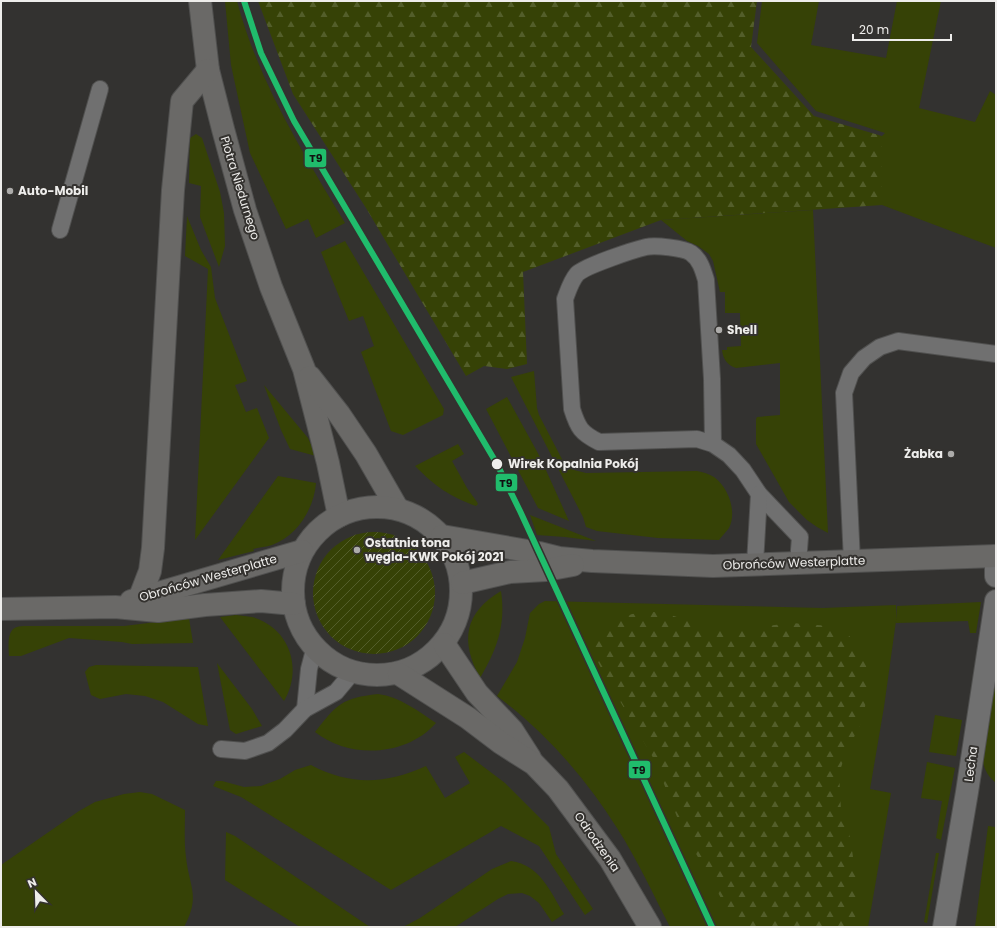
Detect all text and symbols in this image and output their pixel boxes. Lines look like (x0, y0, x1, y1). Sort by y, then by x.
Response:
scale bar (853, 16, 951, 42)
text: 20 m (859, 21, 889, 38)
street label: Piotra Niedurnego (217, 134, 264, 242)
line badge: T9 (304, 148, 327, 168)
text: T9 (309, 150, 323, 166)
place label: Auto-Mobil (18, 182, 88, 199)
marker: Auto-Mobil (5, 186, 15, 196)
place label: Shell (727, 321, 757, 338)
marker: Shell (714, 325, 724, 335)
place label: Żabka (904, 445, 943, 462)
marker: Żabka (946, 449, 956, 459)
place label: Wirek Kopalnia Pokój (508, 455, 639, 472)
marker: Wirek Kopalnia Pokój (490, 457, 504, 471)
line badge: T9 (495, 473, 518, 492)
text: T9 (499, 475, 513, 491)
place label: Ostatnia tona węgla-KWK Pokój 2021 (365, 534, 504, 565)
marker: Ostatnia tona węgla-KWK Pokój 2021 (352, 545, 362, 555)
street label: Obrońców Westerplatte (137, 550, 279, 605)
street label: Obrońców Westerplatte (723, 552, 865, 573)
street label: Lecha (960, 745, 981, 783)
line badge: T9 (628, 760, 651, 779)
text: T9 (632, 762, 646, 778)
street label: Odrodzenia (571, 808, 624, 875)
north arrow (16, 872, 56, 912)
text: N (25, 874, 39, 892)

